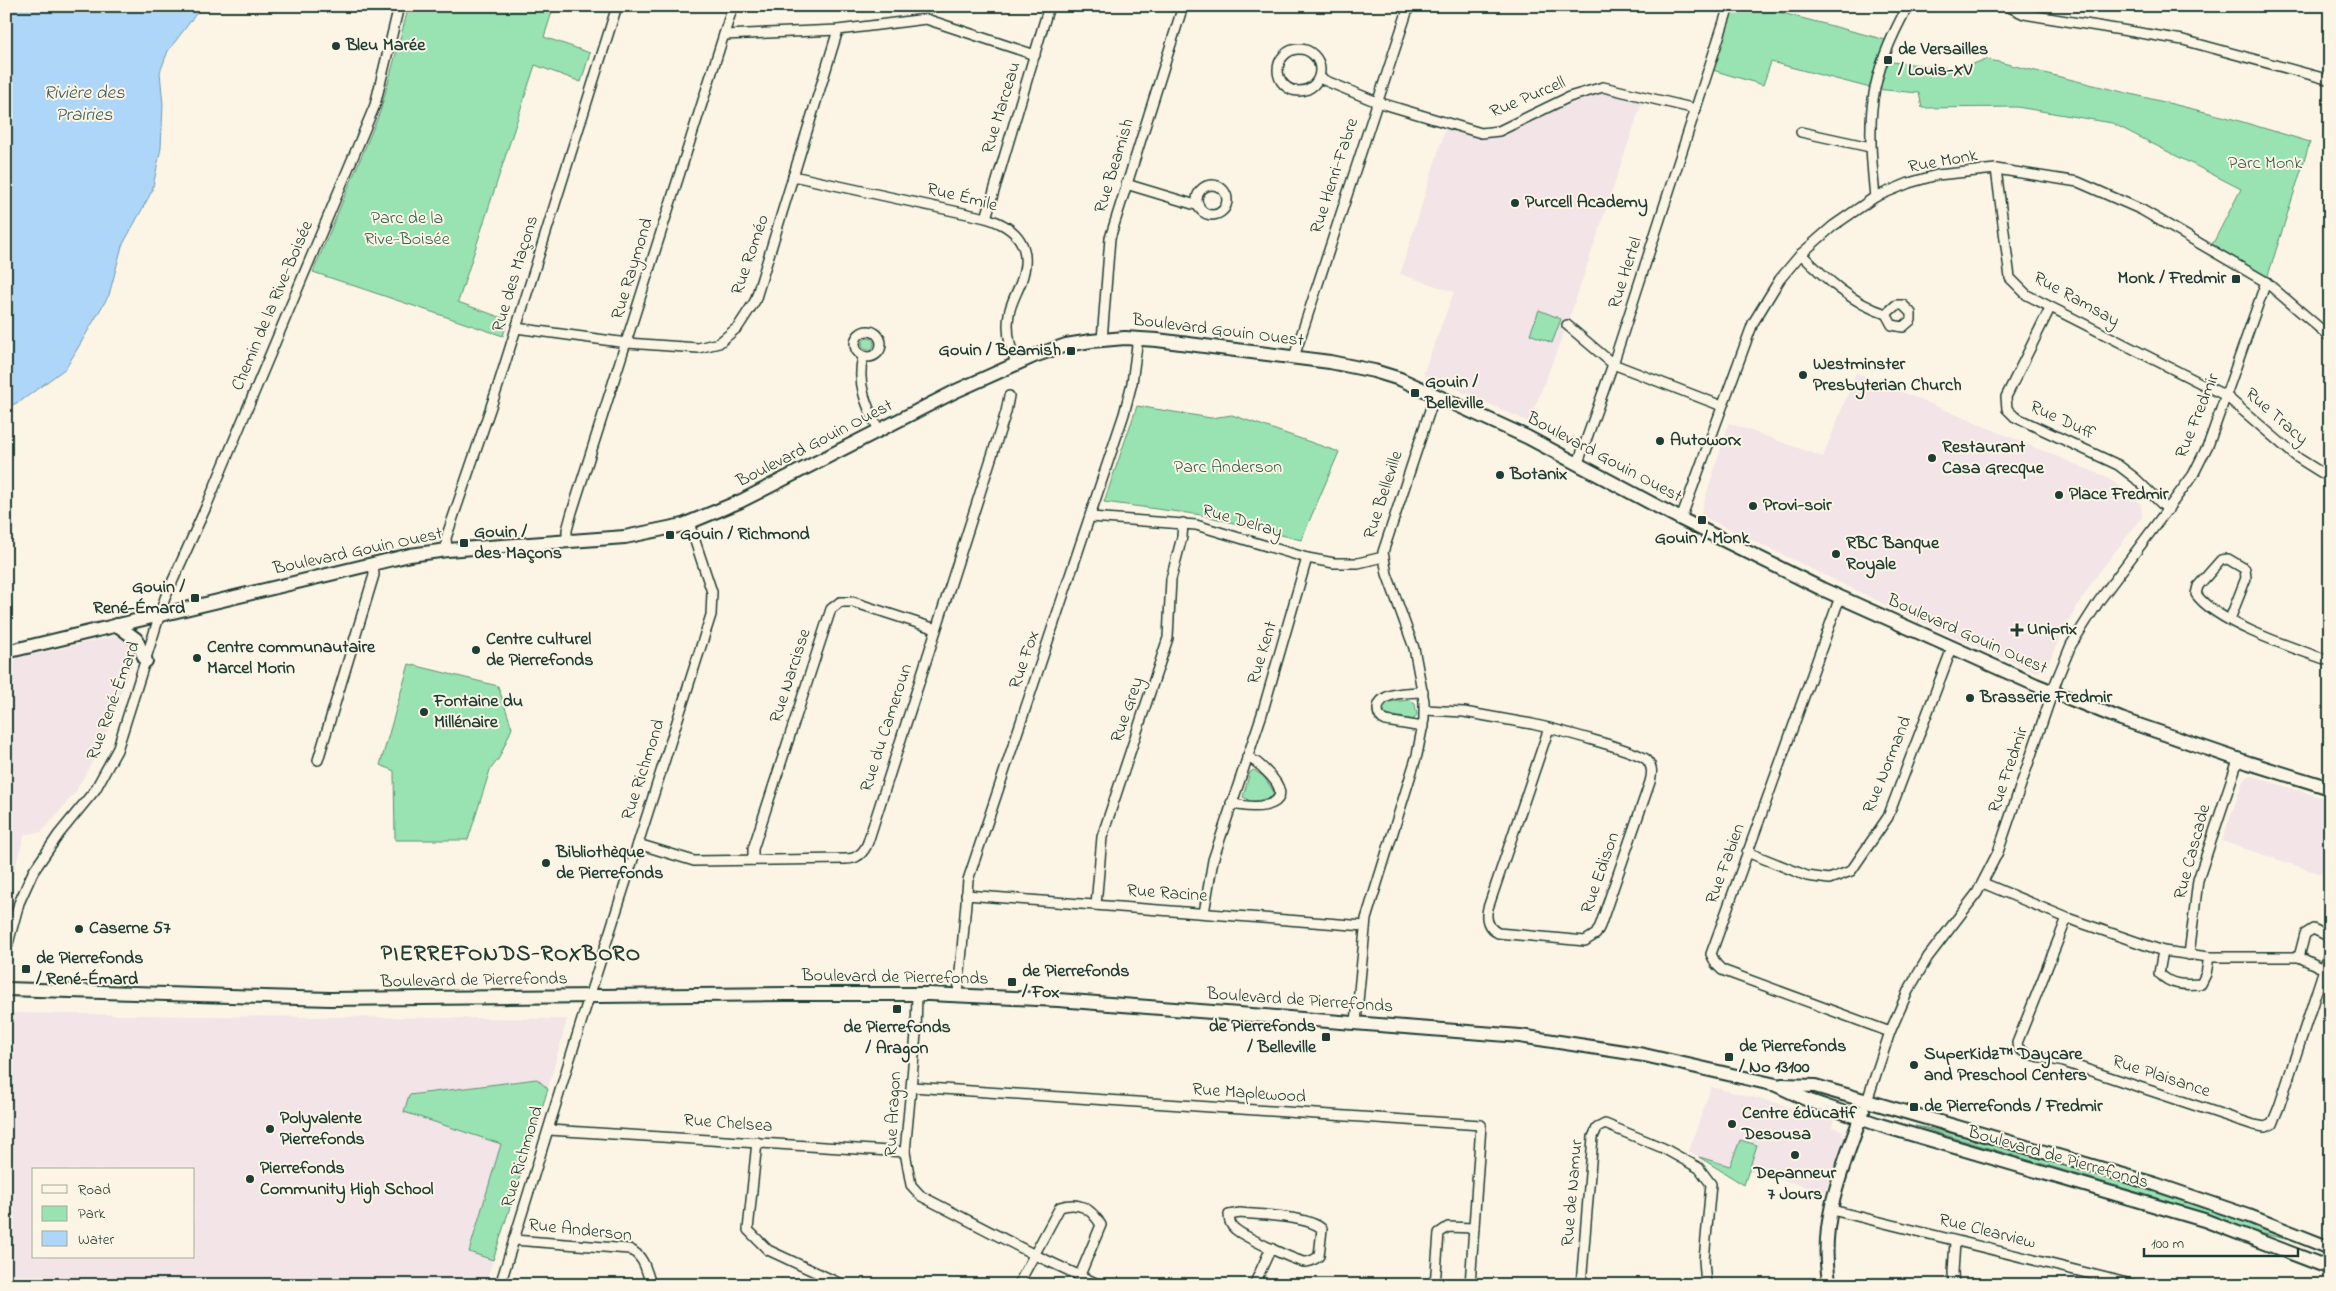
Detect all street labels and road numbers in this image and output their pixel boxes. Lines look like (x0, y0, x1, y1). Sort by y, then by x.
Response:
street label: Rue Marceau (976, 59, 1028, 157)
street label: Rue Purcell (1486, 70, 1570, 126)
street label: Rue Henri-Fabre (1304, 114, 1366, 237)
street label: Rue Beamish (1088, 116, 1142, 216)
street label: Rue Monk (1906, 143, 1980, 181)
street label: Rue Émile (924, 177, 1001, 220)
street label: Rue Roméo (725, 211, 777, 299)
street label: Rue des Maçons (486, 213, 546, 335)
street label: Rue Raymond (605, 215, 661, 323)
street label: Chemin de la Rive-Boisée (225, 216, 321, 395)
street label: Rue Hertel (1602, 234, 1650, 312)
street label: Rue Ramsay (2028, 266, 2124, 334)
street label: Boulevard Gouin Ouest (1130, 307, 1305, 354)
street label: Rue Fredmir (2169, 369, 2227, 462)
street label: Rue Tracy (2239, 382, 2313, 452)
street label: Boulevard Gouin Ouest (731, 393, 898, 495)
street label: Rue Duff (2025, 395, 2099, 447)
street label: Boulevard Gouin Ouest (1521, 406, 1686, 510)
street label: Rue Belleville (1358, 447, 1411, 542)
street label: Rue Delray (1199, 498, 1285, 546)
street label: Boulevard Gouin Ouest (270, 521, 445, 583)
street label: Boulevard Gouin Ouest (1882, 588, 2051, 682)
street label: Rue Kent (1241, 618, 1285, 688)
street label: Rue Narcisse (764, 625, 819, 727)
street label: Rue Fox (1003, 627, 1047, 693)
street label: Rue René-Émard (80, 638, 148, 764)
street label: Rue du Cameroun (854, 660, 920, 795)
street label: Rue Grey (1105, 674, 1151, 746)
street label: Rue Normand (1857, 713, 1919, 817)
street label: Rue Richmond (615, 716, 673, 824)
street label: Rue Fredmir (1982, 723, 2036, 817)
street label: Rue Cascade (2168, 801, 2218, 902)
street label: Rue Fabien (1699, 820, 1753, 908)
street label: Rue Edison (1575, 829, 1627, 917)
street label: Rue Racine (1126, 878, 1209, 910)
street label: Boulevard de Pierrefonds (800, 963, 989, 993)
street label: Boulevard de Pierrefonds (379, 966, 568, 996)
street label: Boulevard de Pierrefonds (1205, 981, 1394, 1020)
street label: Rue Plaisance (2109, 1049, 2214, 1105)
street label: Rue Aragon (879, 1071, 910, 1157)
street label: Rue Maplewood (1191, 1077, 1307, 1111)
street label: Rue Richmond (495, 1103, 551, 1211)
street label: Rue Chelsea (683, 1108, 773, 1140)
street label: Boulevard de Pierrefonds (1964, 1119, 2151, 1196)
street label: Rue de Namur (1555, 1138, 1591, 1247)
street label: Rue Clearview (1936, 1207, 2038, 1257)
street label: Rue Anderson (527, 1213, 633, 1249)

